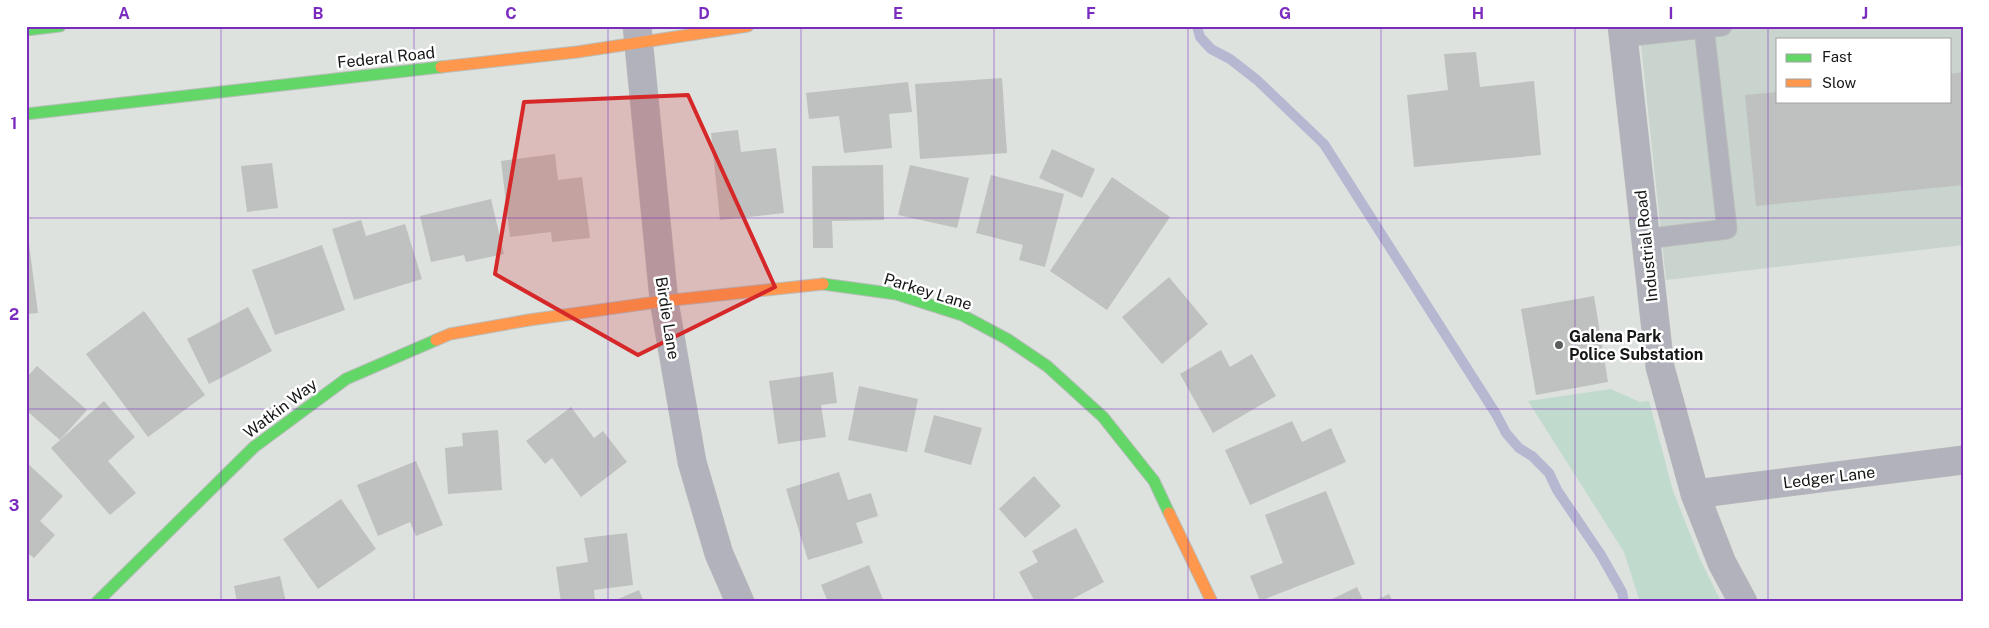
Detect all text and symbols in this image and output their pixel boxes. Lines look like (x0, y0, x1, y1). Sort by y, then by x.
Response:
text: A (118, 4, 130, 23)
text: B (313, 4, 324, 23)
text: C (505, 4, 517, 23)
text: D (698, 4, 710, 23)
text: E (893, 4, 903, 23)
text: F (1086, 4, 1096, 23)
text: G (1279, 4, 1291, 23)
text: H (1472, 4, 1484, 23)
text: I (1669, 4, 1673, 23)
text: J (1862, 4, 1868, 23)
legend (1776, 38, 1952, 102)
street label: Federal Road (336, 43, 436, 72)
text: Fast (1822, 48, 1852, 65)
text: Slow (1822, 74, 1857, 91)
text: 1 (11, 114, 17, 133)
street label: Industrial Road (1631, 189, 1662, 303)
street label: Parkey Lane (881, 269, 974, 314)
street label: Birdie Lane (652, 275, 683, 361)
text: 2 (9, 305, 19, 324)
place label: Galena Park Police Substation (1569, 327, 1703, 364)
marker: Galena Park Police Substation (1553, 339, 1565, 351)
street label: Watkin Way (240, 374, 321, 442)
street label: Ledger Lane (1782, 462, 1876, 493)
text: 3 (9, 496, 19, 515)

